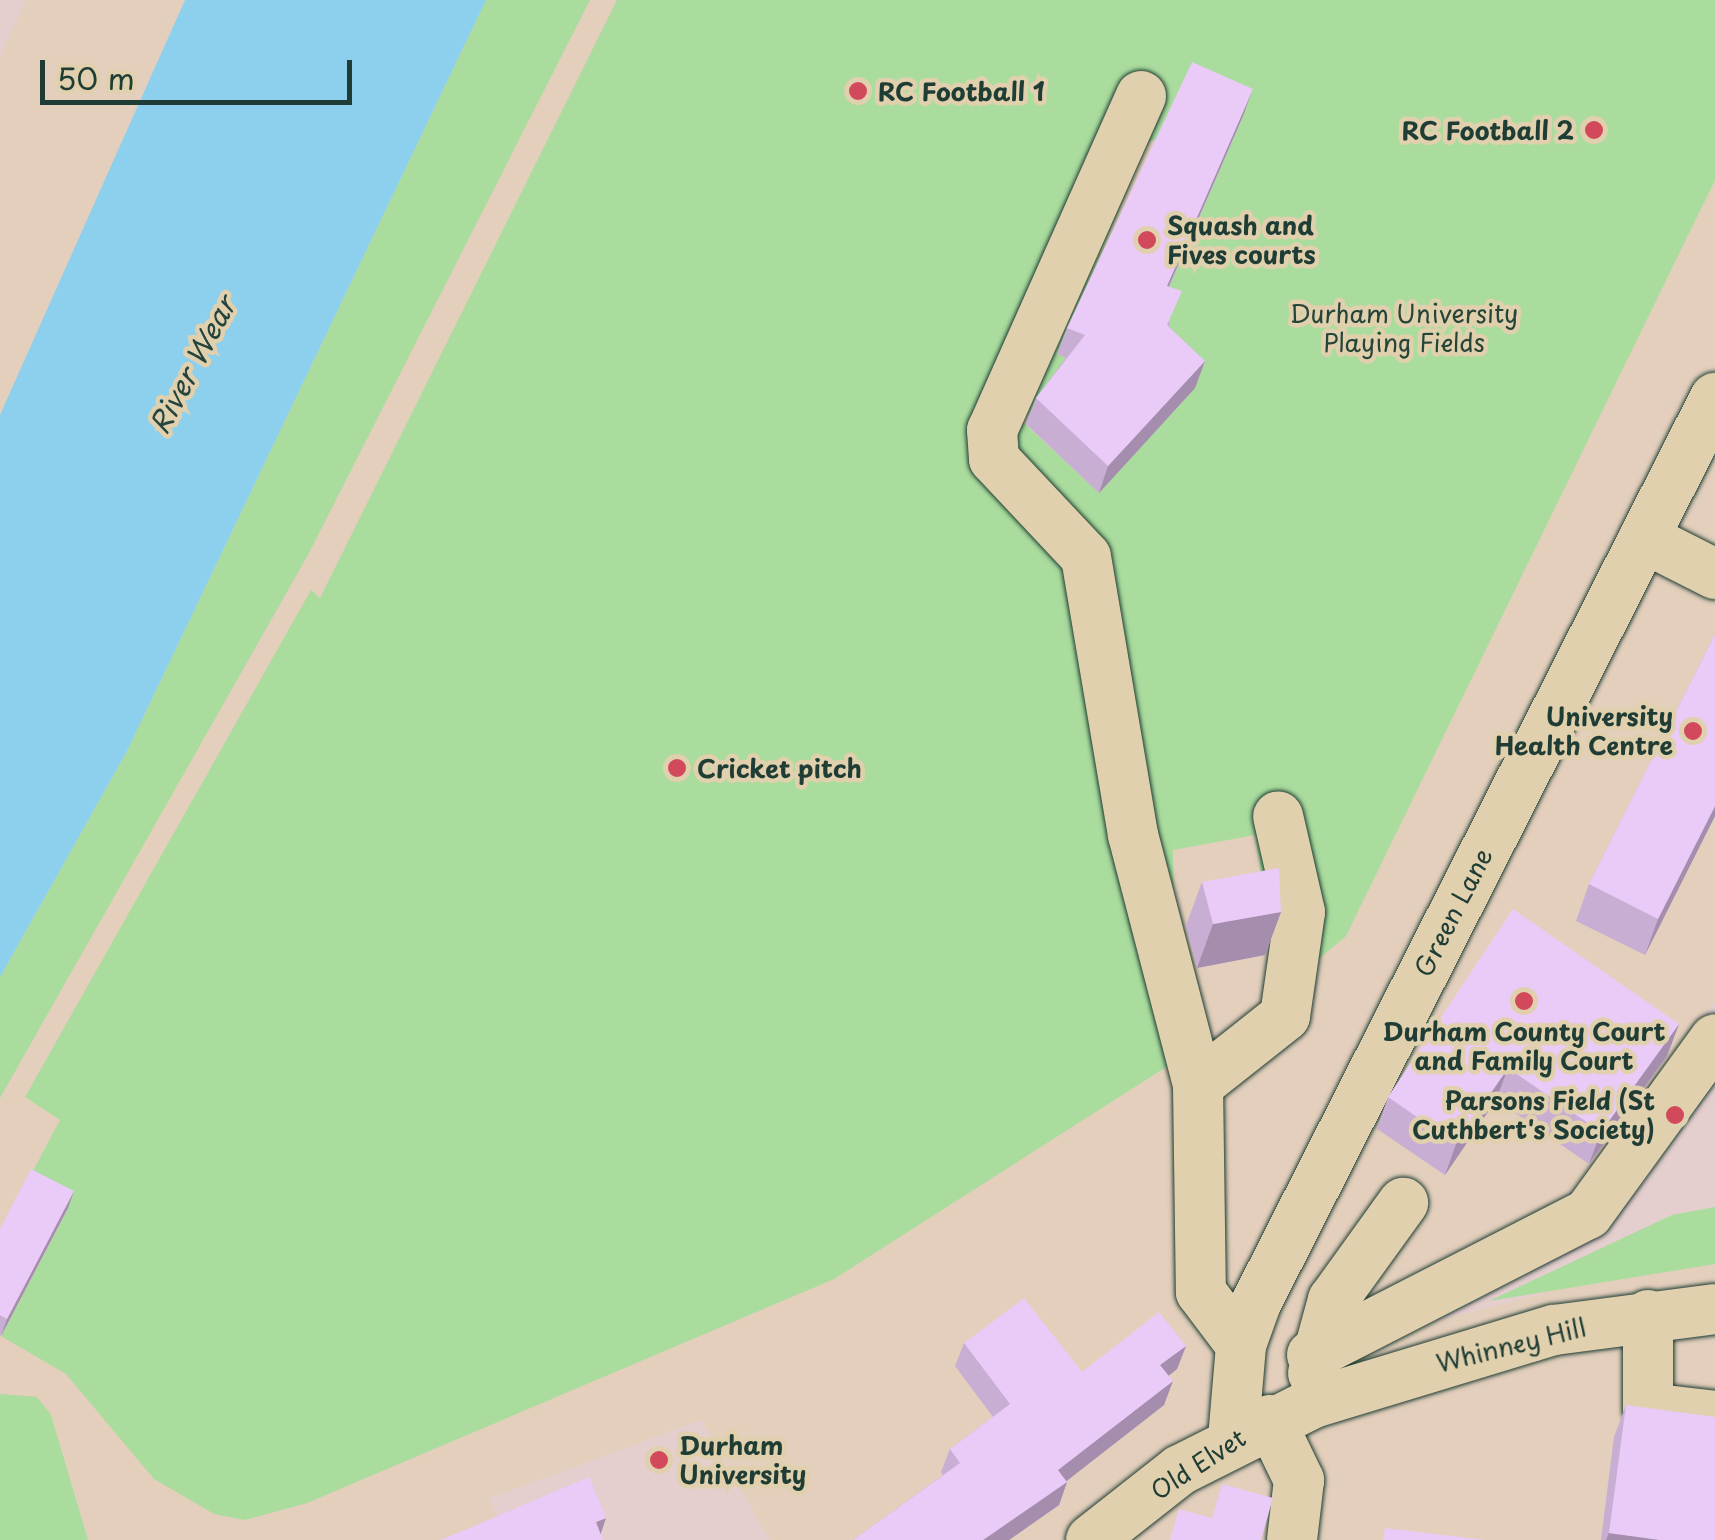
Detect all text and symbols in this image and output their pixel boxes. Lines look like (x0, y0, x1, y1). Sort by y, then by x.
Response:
scale bar (45, 40, 358, 102)
text: 50 m (57, 55, 135, 100)
place label: RC Football 1 (878, 76, 1045, 106)
marker: RC Football 1 (847, 80, 869, 102)
place label: RC Football 2 (1401, 115, 1574, 145)
marker: RC Football 2 (1583, 119, 1605, 141)
place label: Squash and Fives courts (1167, 211, 1317, 270)
marker: Squash and Fives courts (1136, 229, 1158, 251)
water label: River Wear (142, 291, 242, 439)
park label: Durham University Playing Fields (1291, 299, 1517, 358)
place label: University Health Centre (1493, 702, 1673, 761)
marker: University Health Centre (1682, 720, 1704, 742)
place label: Cricket pitch (697, 753, 864, 783)
marker: Cricket pitch (666, 757, 688, 779)
street label: Green Lane (1407, 842, 1499, 982)
marker: Durham County Court and Family Court (1513, 990, 1535, 1012)
place label: Durham County Court and Family Court (1382, 1017, 1666, 1076)
place label: Parsons Field (St Cuthbert's Society) (1411, 1086, 1655, 1145)
marker: Parsons Field (St Cuthbert's Society) (1664, 1104, 1686, 1126)
street label: Whinney Hill (1432, 1312, 1590, 1378)
street label: Old Elvet (1144, 1422, 1252, 1506)
place label: Durham University (679, 1431, 806, 1490)
marker: Durham University (648, 1449, 670, 1471)

